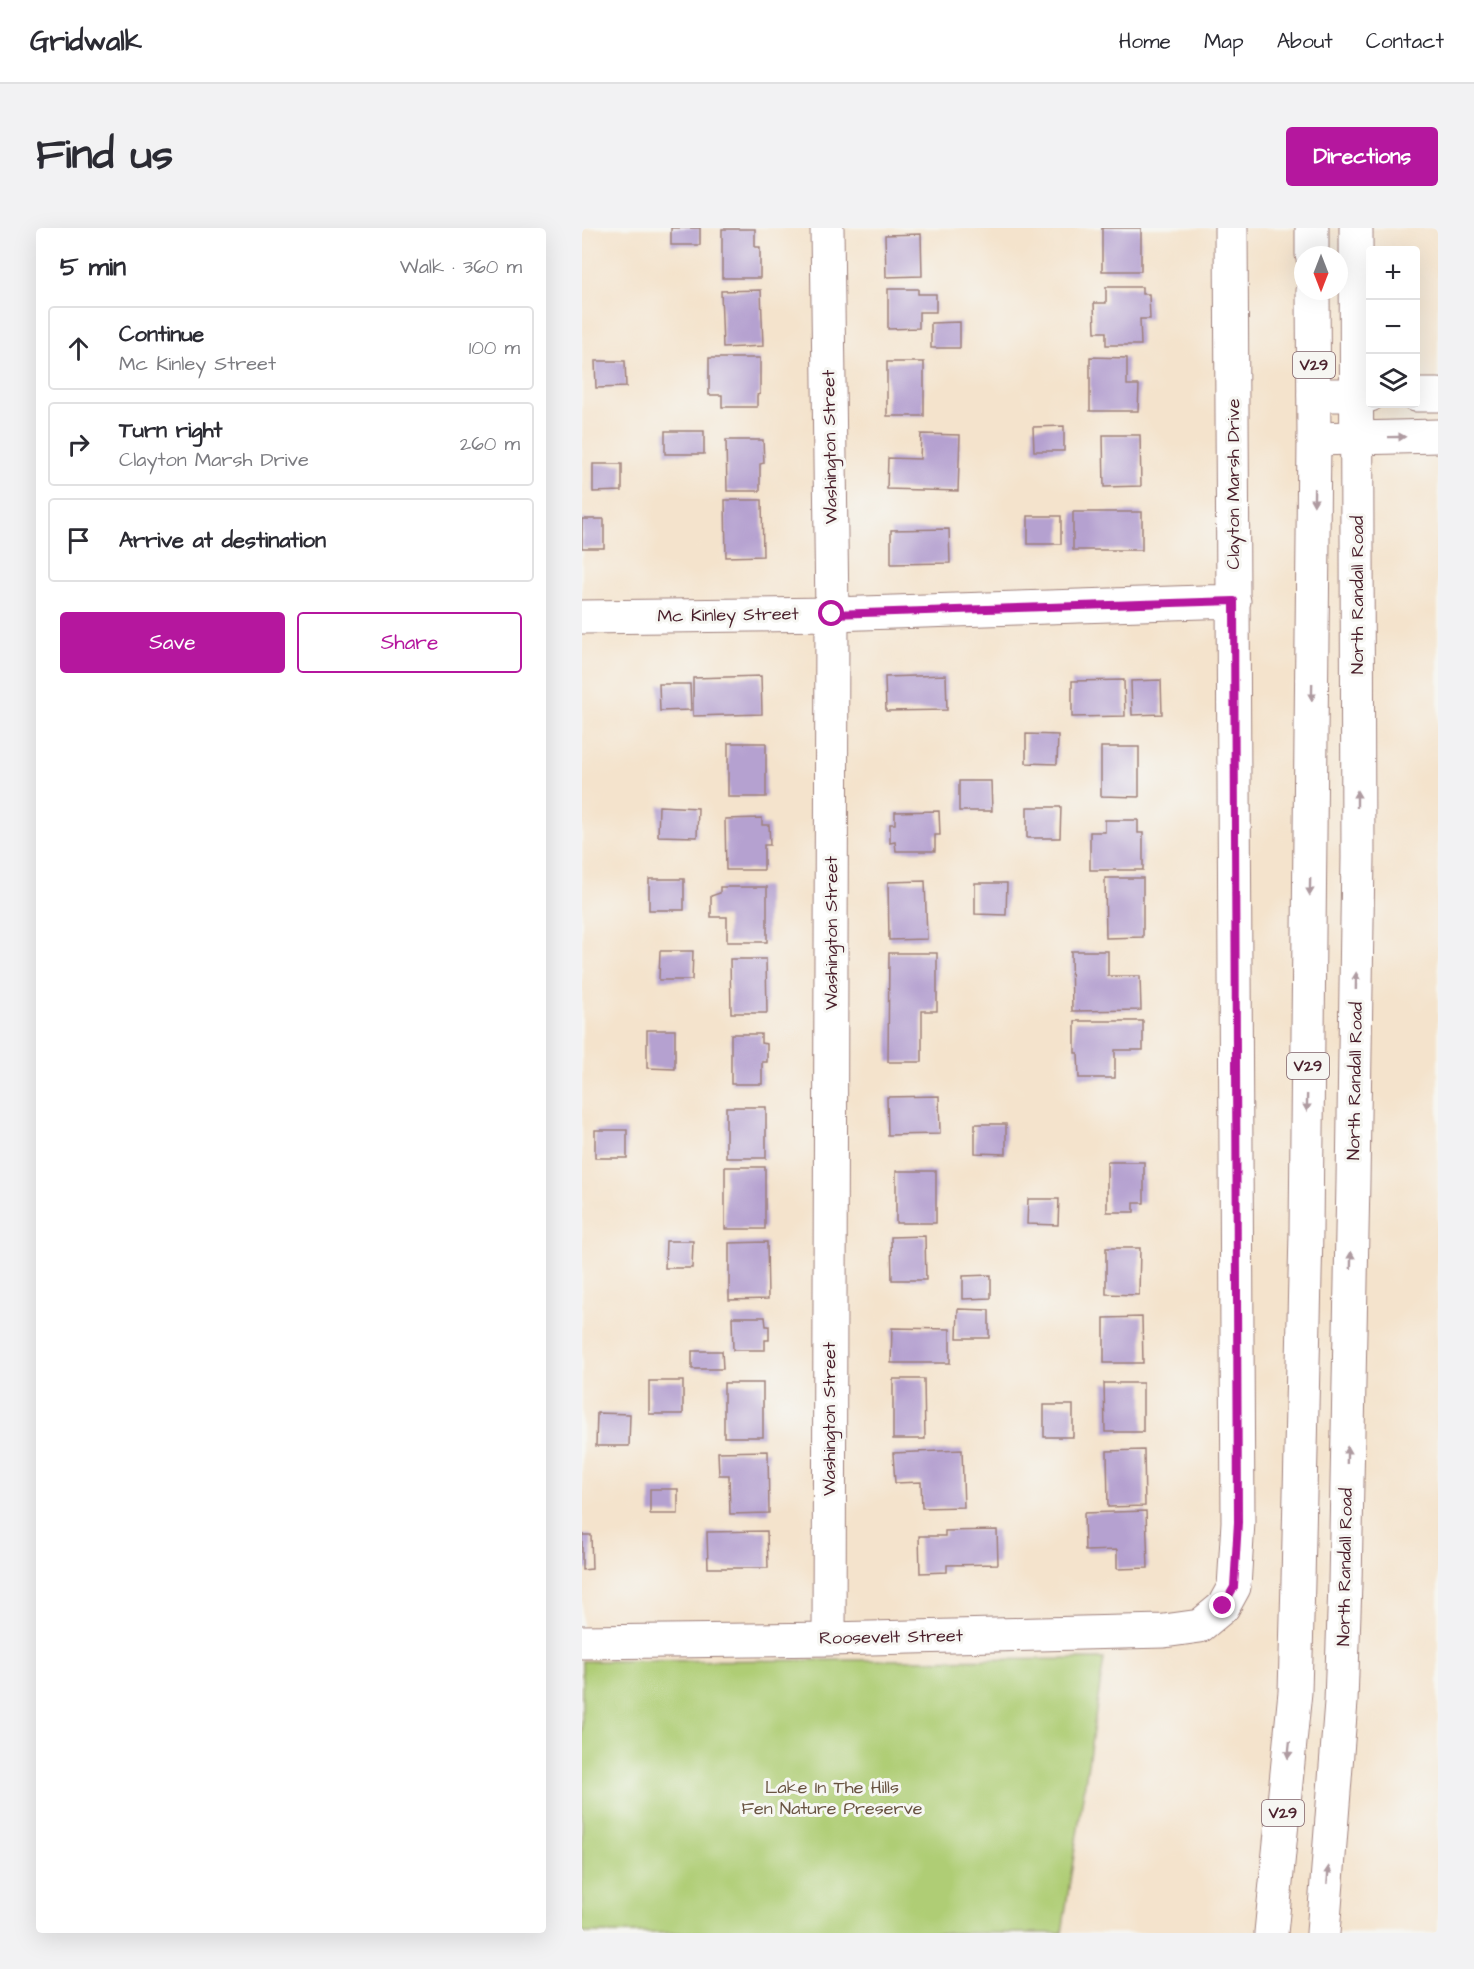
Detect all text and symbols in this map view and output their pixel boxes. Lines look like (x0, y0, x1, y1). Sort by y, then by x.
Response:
text: Gridwalk (30, 22, 142, 61)
text: Home (1119, 27, 1171, 56)
text: Map (1204, 27, 1244, 56)
text: About (1277, 27, 1333, 56)
text: Contact (1366, 27, 1444, 56)
text: Find us (36, 127, 173, 185)
button: Directions (1286, 127, 1438, 186)
north arrow (1294, 246, 1348, 300)
map controls (1366, 246, 1420, 408)
button: + (1366, 246, 1420, 300)
text: 5 min (60, 249, 126, 285)
text: Walk · 360 m (400, 253, 522, 281)
button: − (1366, 300, 1420, 354)
text: Continue (119, 319, 204, 350)
icon: ahead (62, 332, 95, 365)
text: 100 m (469, 334, 520, 362)
text: Mc Kinley Street (119, 350, 276, 378)
road number: V29 (1293, 352, 1335, 378)
button: layers (1366, 354, 1420, 408)
street label: Washington Street (816, 369, 845, 524)
street label: Clayton Marsh Drive (1221, 398, 1247, 569)
text: Turn right (119, 415, 222, 446)
icon: right (62, 428, 95, 461)
text: 260 m (460, 430, 520, 458)
one-way arrow (1388, 432, 1407, 442)
text: Clayton Marsh Drive (119, 446, 309, 474)
one-way arrow (1309, 488, 1319, 507)
street label: North Randall Road (1345, 516, 1370, 674)
icon: arrive (62, 524, 95, 557)
text: Arrive at destination (119, 525, 326, 556)
route start (818, 600, 844, 626)
street label: Mc Kinley Street (657, 601, 800, 630)
button: Save (60, 612, 285, 673)
button: Share (297, 612, 522, 673)
one-way arrow (1307, 683, 1316, 702)
one-way arrow (1353, 789, 1362, 808)
street label: Washington Street (819, 855, 845, 1010)
one-way arrow (1305, 878, 1314, 897)
one-way arrow (1351, 971, 1361, 990)
street label: North Randall Road (1341, 1002, 1369, 1160)
road number: V29 (1287, 1053, 1329, 1079)
one-way arrow (1302, 1094, 1312, 1113)
one-way arrow (1347, 1250, 1356, 1269)
street label: Washington Street (817, 1341, 843, 1496)
one-way arrow (1343, 1445, 1352, 1464)
street label: North Randall Road (1331, 1488, 1359, 1646)
route end (1209, 1592, 1235, 1618)
street label: Roosevelt Street (819, 1623, 964, 1651)
one-way arrow (1284, 1741, 1294, 1760)
park label: Lake In The Hills Fen Nature Preserve (741, 1775, 923, 1821)
road number: V29 (1262, 1800, 1304, 1826)
one-way arrow (1323, 1865, 1333, 1884)

